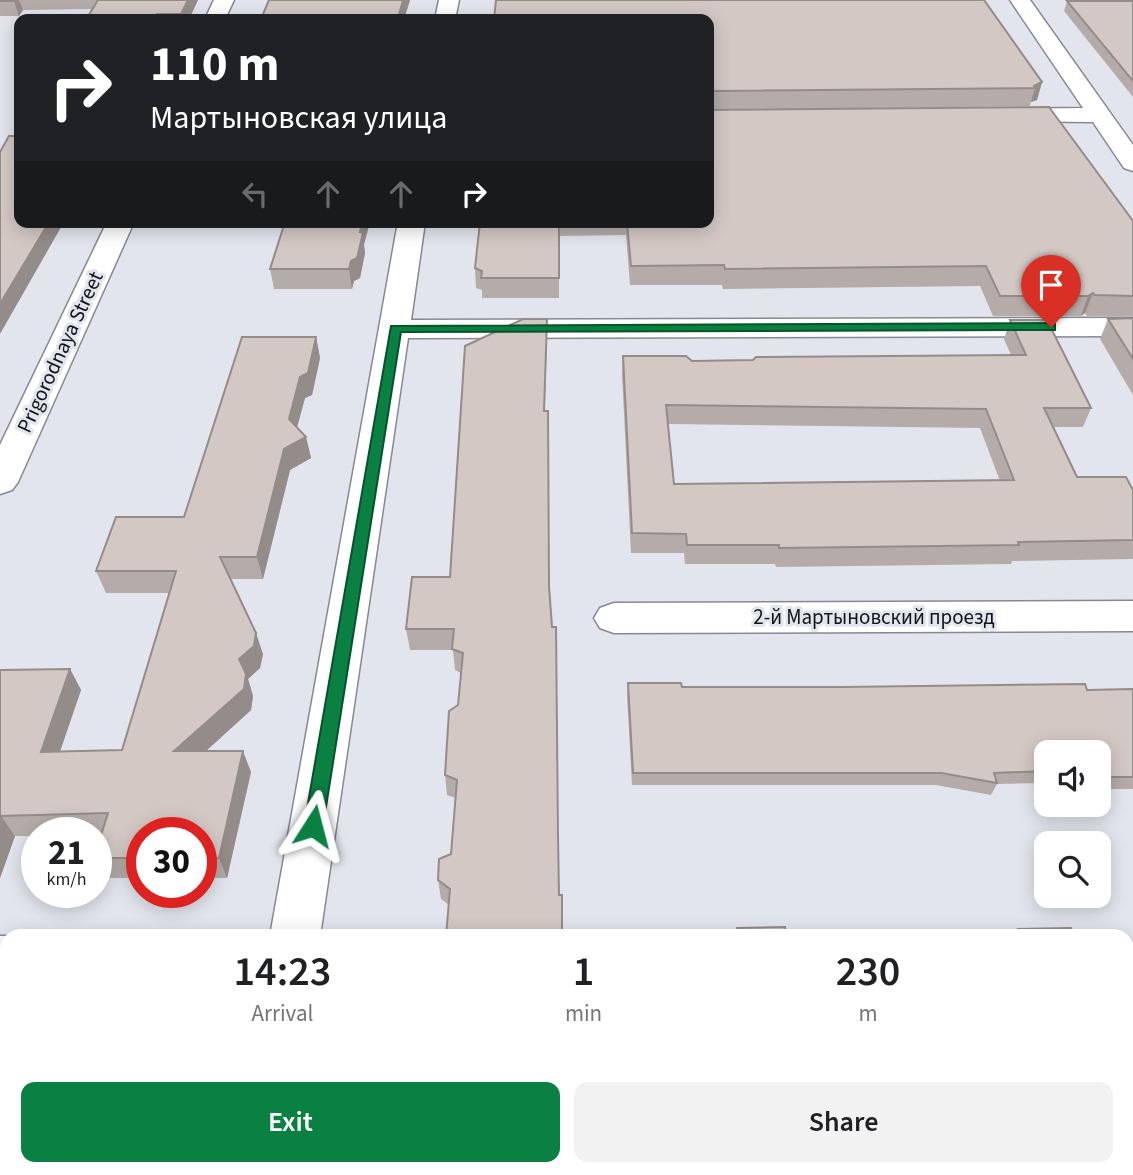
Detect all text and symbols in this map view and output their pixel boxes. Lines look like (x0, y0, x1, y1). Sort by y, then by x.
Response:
text: 110 m (150, 30, 279, 100)
icon: right (35, 42, 126, 133)
text: Мартыновская улица (150, 95, 447, 141)
icon: left (236, 175, 274, 213)
icon: ahead (309, 175, 347, 213)
icon: ahead (382, 175, 420, 213)
icon: right (455, 175, 493, 213)
pin (1021, 255, 1081, 327)
street label: Prigorodnaya Street (9, 266, 111, 438)
icon: arrive (1032, 266, 1070, 304)
street label: 2-й Мартыновский проезд (753, 602, 995, 632)
map controls (1034, 740, 1111, 908)
button: sound (1034, 740, 1111, 817)
position arrow (276, 789, 350, 863)
speed limit sign: 30 (126, 817, 217, 908)
text: 21 (48, 828, 85, 878)
button: search (1034, 831, 1111, 908)
text: km/h (47, 867, 86, 892)
text: 14:23 (234, 942, 331, 1002)
text: 1 (573, 942, 594, 1002)
text: 230 (836, 942, 900, 1002)
text: Arrival (252, 997, 313, 1030)
text: min (565, 997, 602, 1030)
text: m (859, 997, 878, 1030)
button: Exit (21, 1082, 560, 1162)
button: Share (574, 1082, 1113, 1162)

